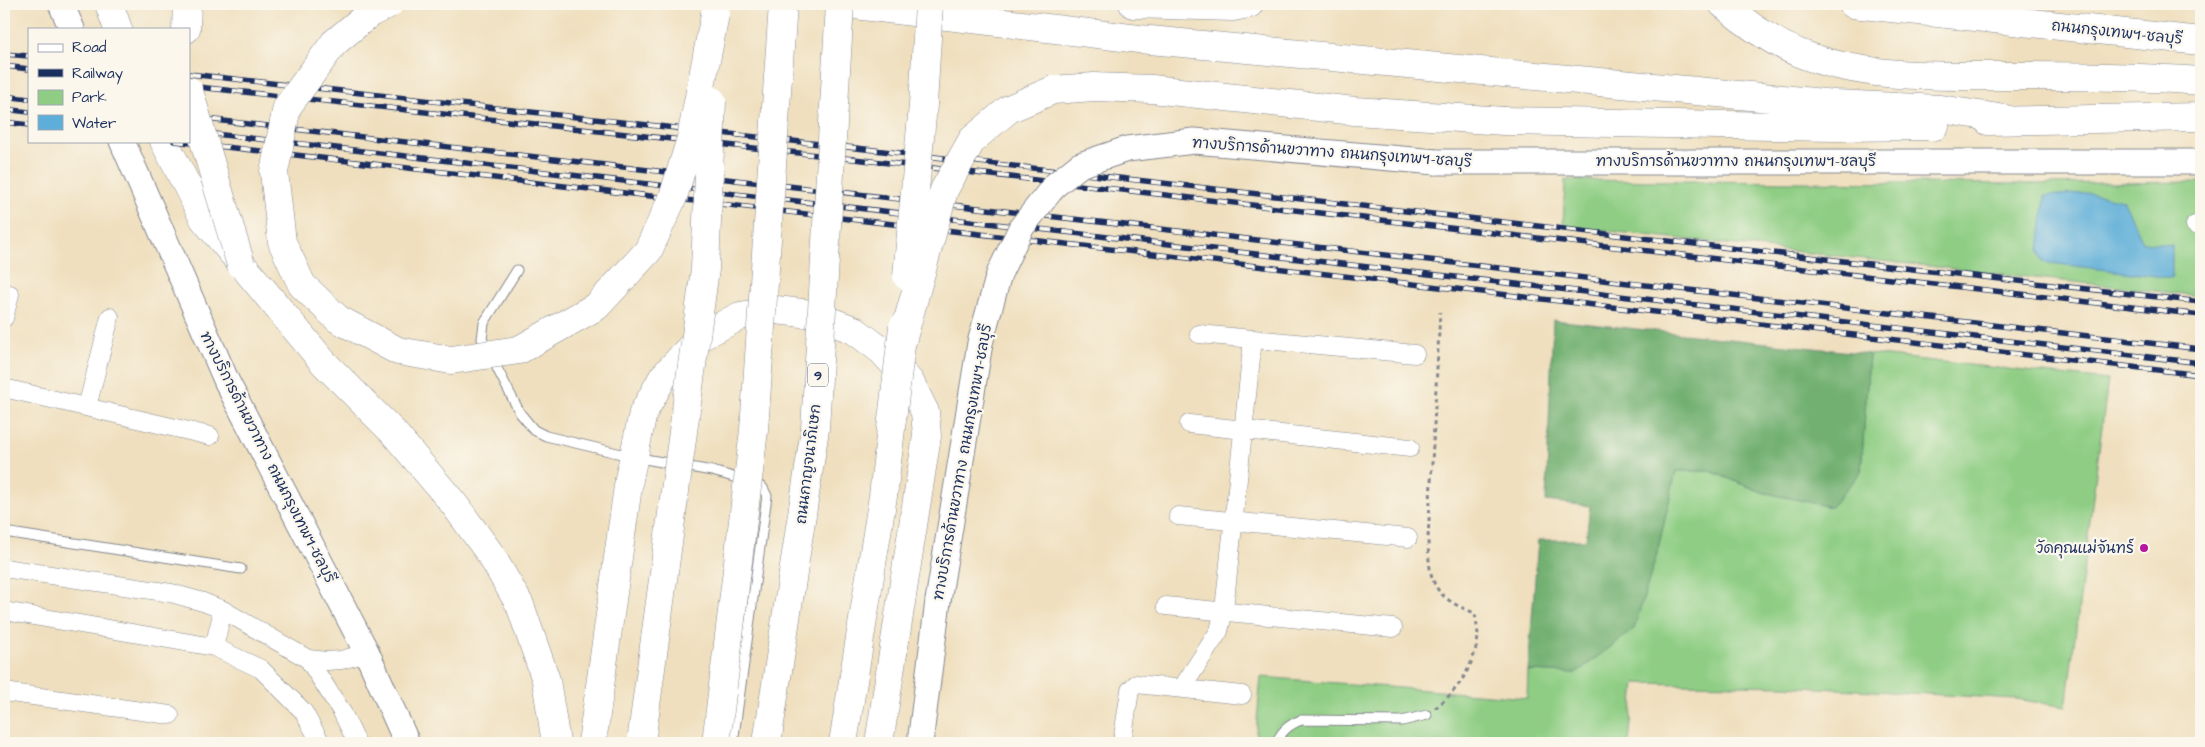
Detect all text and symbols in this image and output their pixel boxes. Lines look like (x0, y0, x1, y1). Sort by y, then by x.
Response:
street label: ถนนกรุงเทพฯ-ชลบุรี (2050, 15, 2184, 50)
legend (28, 28, 190, 142)
text: Road (72, 37, 107, 58)
text: Railway (72, 63, 123, 85)
text: Park (72, 87, 107, 108)
text: Water (72, 113, 116, 134)
street label: ทางบริการด้านขวาทาง ถนนกรุงเทพฯ-ชลบุรี (1191, 132, 1473, 173)
street label: ทางบริการด้านขวาทาง ถนนกรุงเทพฯ-ชลบุรี (1596, 151, 1877, 172)
street label: ทางบริการด้านขวาทาง ถนนกรุงเทพฯ-ชลบุรี (928, 322, 997, 602)
street label: ทางบริการด้านขวาทาง ถนนกรุงเทพฯ-ชลบุรี (195, 328, 341, 587)
road number: 9 (808, 364, 828, 386)
street label: ถนนกาญจนาภิเษก (791, 403, 826, 525)
place label: วัดคุณแม่จันทร์ (2036, 538, 2135, 559)
marker: วัดคุณแม่จันทร์ (2138, 542, 2150, 554)

